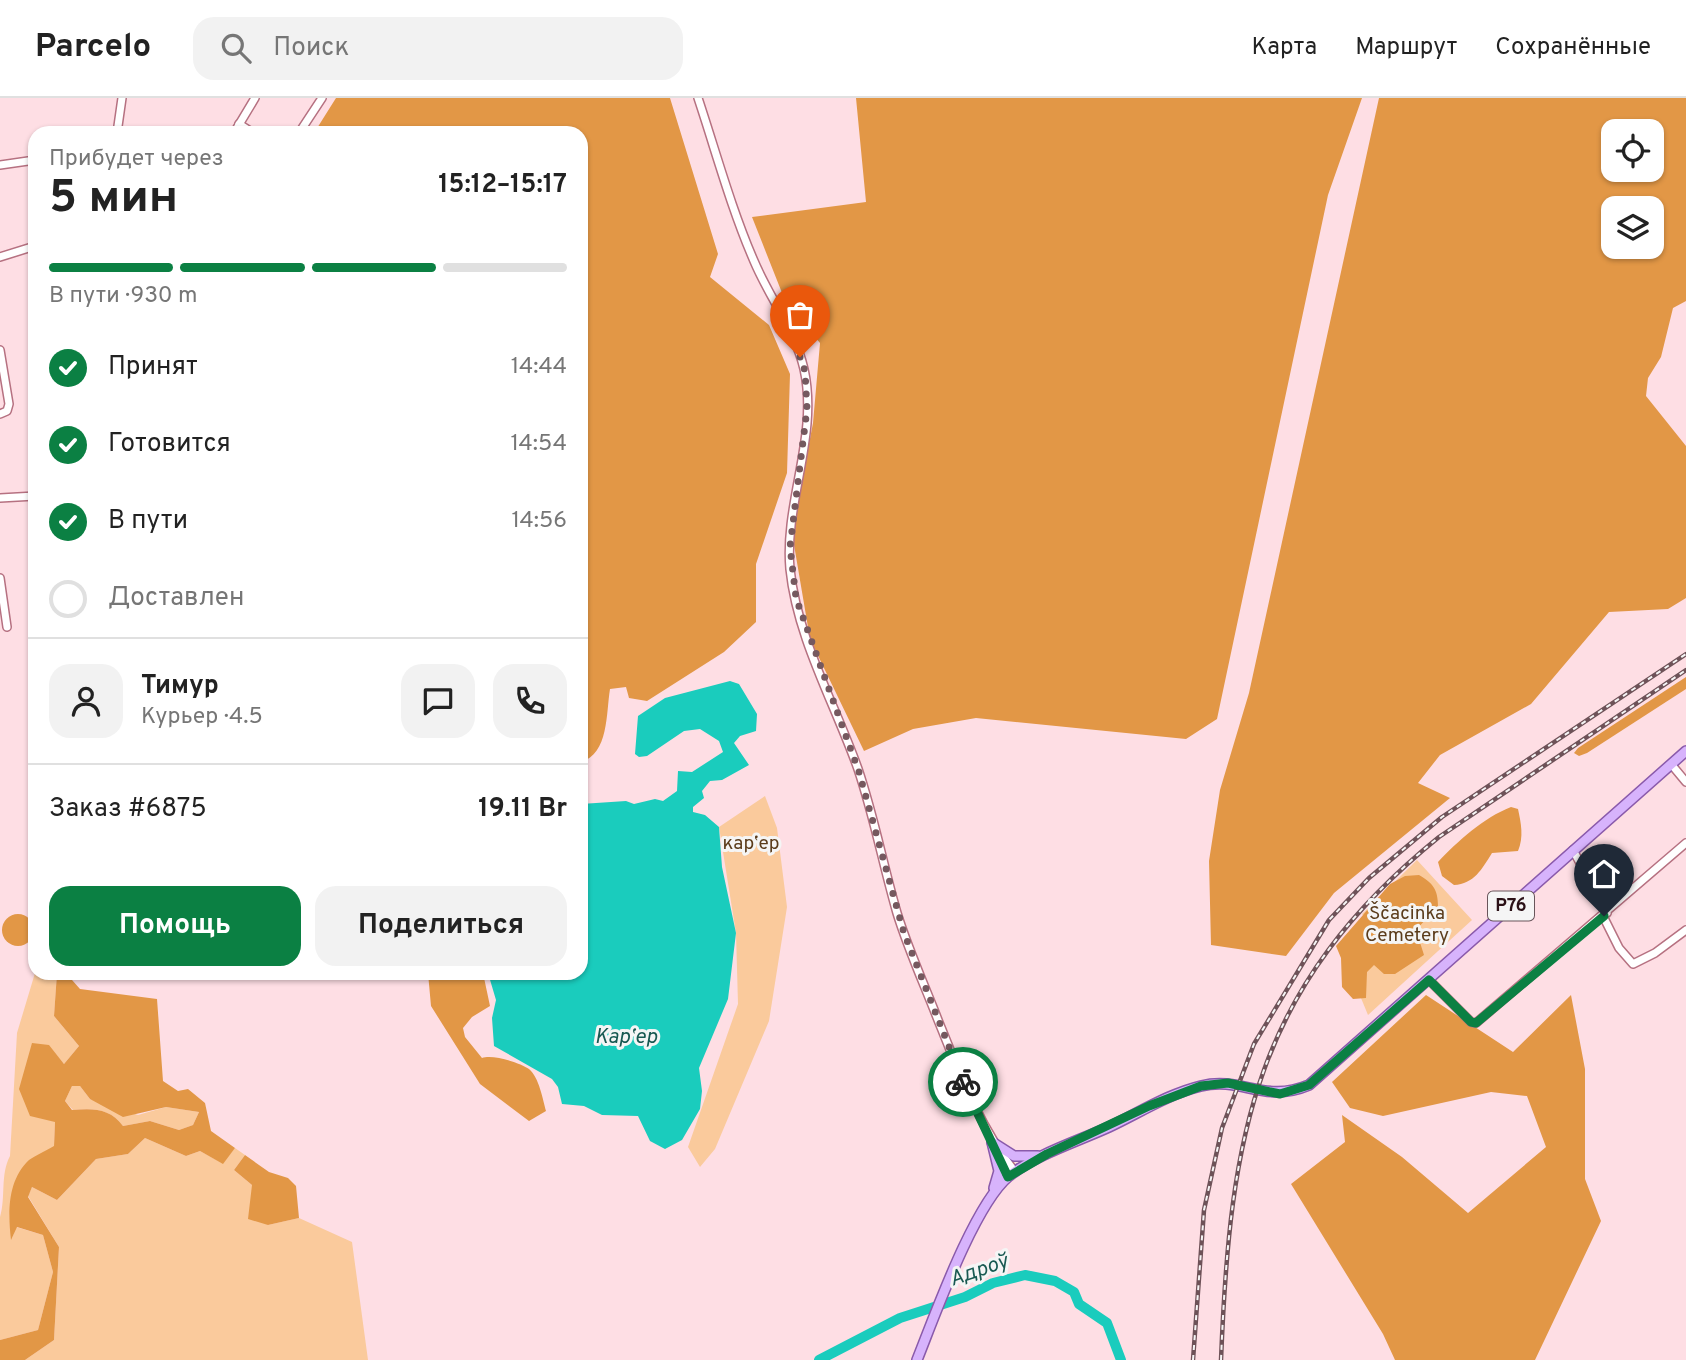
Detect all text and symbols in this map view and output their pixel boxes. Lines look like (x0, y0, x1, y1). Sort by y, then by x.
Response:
search box (193, 17, 683, 80)
text: Parcelo (35, 27, 151, 69)
icon: search (217, 29, 255, 67)
text: Поиск (273, 32, 349, 65)
text: Карта (1251, 33, 1317, 63)
text: Маршрут (1355, 33, 1457, 63)
text: Сохранённые (1495, 33, 1651, 63)
map controls (1601, 119, 1664, 259)
button: locate (1601, 119, 1664, 182)
text: Прибудет через (49, 145, 224, 174)
text: 15:12–15:17 (438, 169, 567, 202)
text: 5 мин (49, 170, 178, 229)
button: layers (1601, 196, 1664, 259)
text: В пути · 930 m (49, 282, 198, 311)
pin (770, 285, 830, 357)
icon: bag (781, 296, 819, 334)
icon: check (49, 349, 87, 387)
text: Принят (108, 351, 198, 384)
text: 14:44 (511, 353, 567, 382)
icon: check (49, 426, 87, 464)
text: Готовится (108, 428, 231, 461)
text: 14:54 (510, 430, 567, 459)
icon: check (49, 503, 87, 541)
text: В пути (108, 505, 188, 538)
text: 14:56 (511, 507, 567, 536)
text: Доставлен (108, 582, 244, 615)
button: person (49, 664, 123, 738)
button: chat (401, 664, 475, 738)
button: phone (493, 664, 567, 738)
text: Тимур (141, 670, 219, 703)
text: Курьер · 4.5 (141, 703, 263, 732)
text: Заказ #6875 (49, 793, 207, 826)
text: 19.11 Br (478, 793, 567, 826)
park label: карʼер (722, 832, 780, 856)
pin (1574, 844, 1634, 916)
icon: home (1585, 855, 1623, 893)
button: Помощь (49, 886, 301, 966)
button: Поделиться (315, 886, 567, 966)
road number: Р76 (1488, 892, 1534, 920)
park label: Ščacinka Cemetery (1365, 901, 1449, 948)
water label: Карʼер (595, 1024, 658, 1051)
courier (928, 1047, 998, 1117)
icon: bike (944, 1063, 982, 1101)
water label: Адроў (946, 1248, 1013, 1294)

